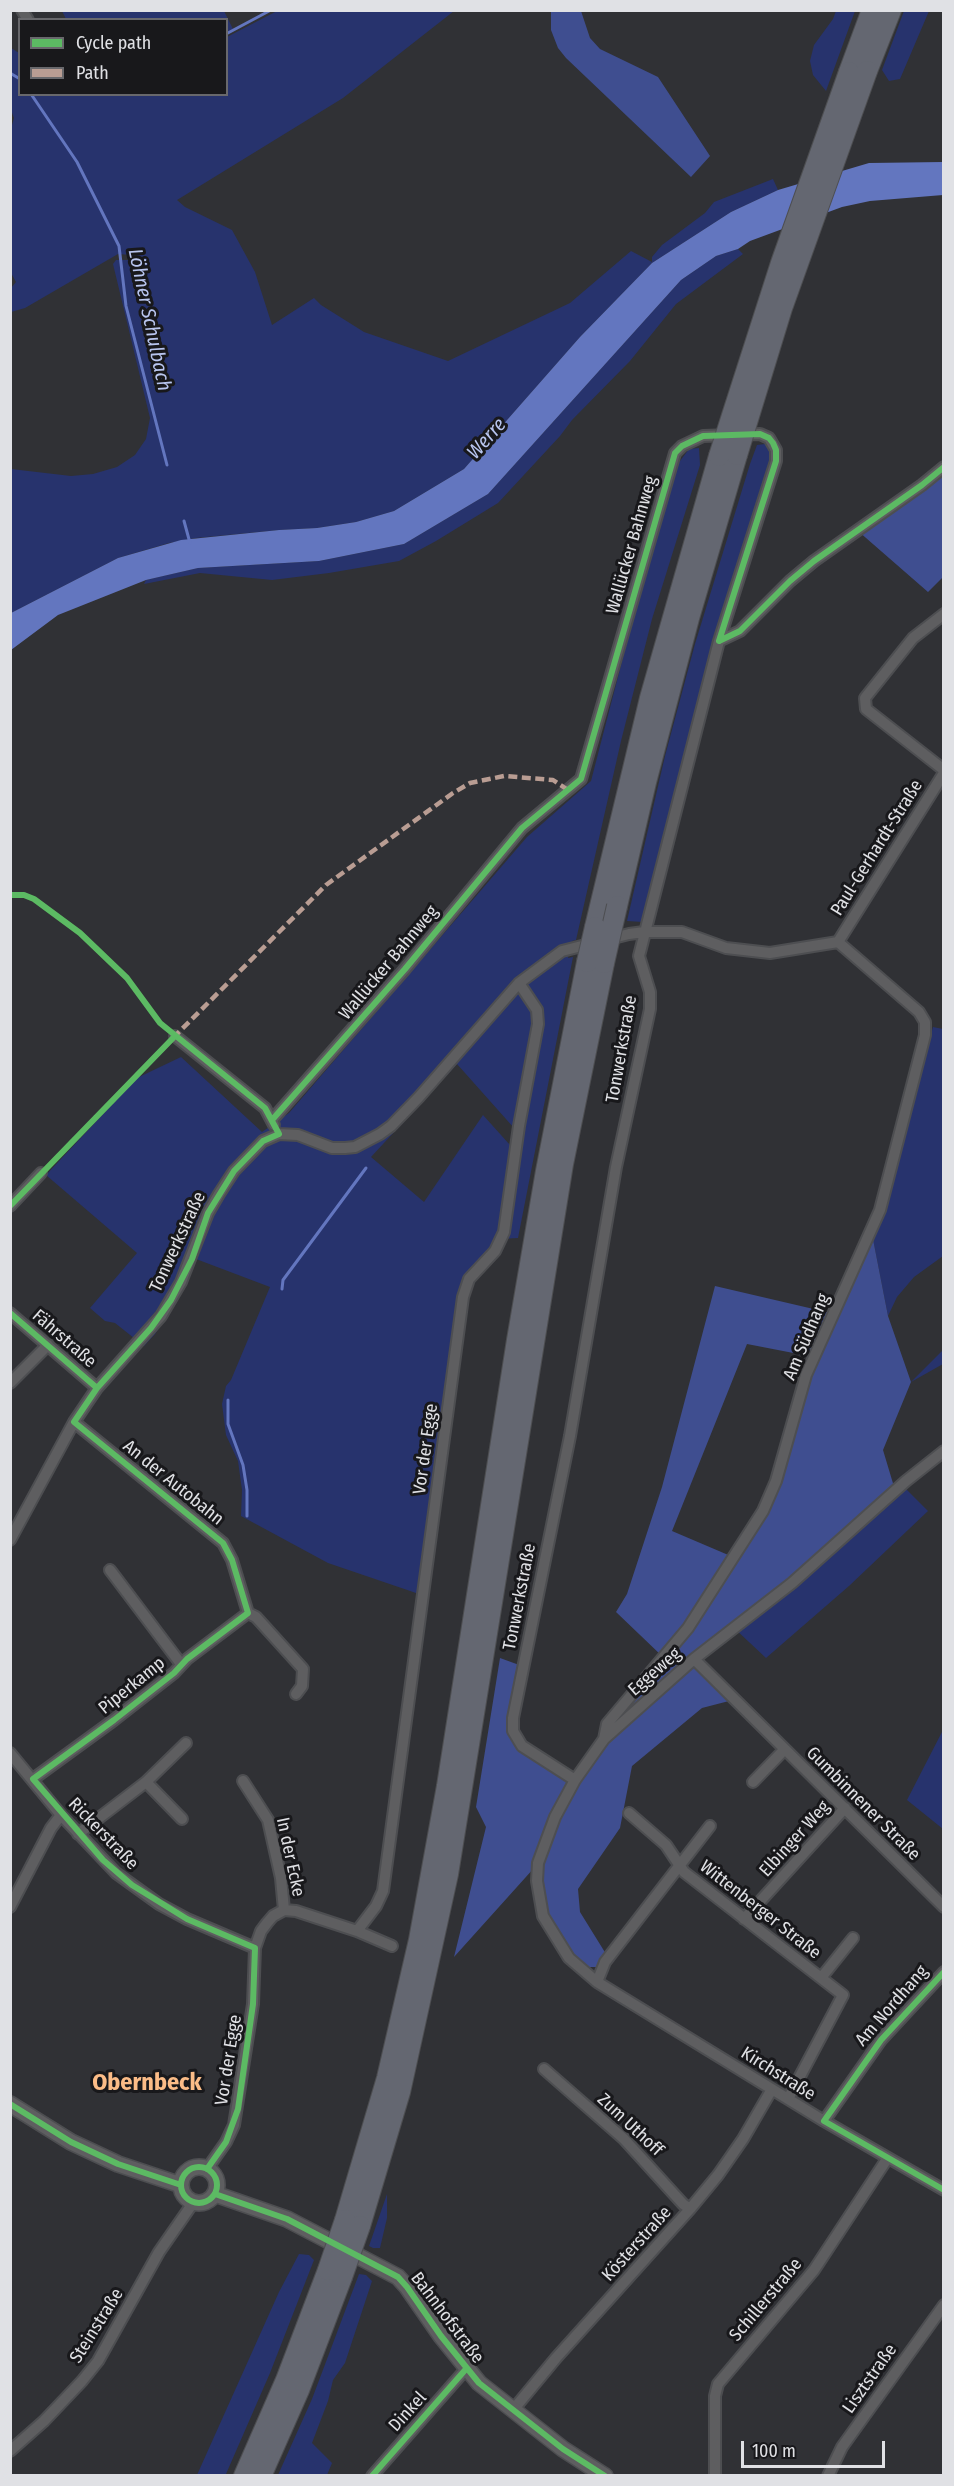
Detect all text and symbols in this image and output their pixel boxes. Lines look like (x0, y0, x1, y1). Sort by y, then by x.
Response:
legend (18, 18, 228, 96)
text: Cycle path (76, 32, 151, 54)
text: Path (76, 62, 109, 84)
water label: Löhner Schulbach (122, 247, 176, 393)
water label: Werre (462, 414, 512, 464)
street label: Wallücker Bahnweg (602, 473, 662, 617)
street label: Paul-Gerhardt-Straße (826, 776, 928, 920)
street label: Wallücker Bahnweg (335, 901, 443, 1025)
street label: Tonwerkstraße (602, 994, 642, 1104)
street label: Tonwerkstraße (145, 1188, 211, 1296)
street label: Am Südhang (779, 1291, 835, 1383)
street label: Fährstraße (28, 1305, 100, 1373)
street label: Vor der Egge (409, 1402, 443, 1496)
street label: An der Autobahn (118, 1436, 228, 1530)
street label: Tonwerkstraße (499, 1542, 541, 1652)
street label: Eggeweg (624, 1643, 686, 1701)
street label: Piperkamp (94, 1653, 170, 1719)
street label: Gumbinnener Straße (802, 1743, 924, 1865)
street label: Rickerstraße (63, 1793, 143, 1875)
street label: Elbinger Weg (755, 1797, 835, 1881)
street label: In der Ecke (271, 1815, 309, 1899)
street label: Wittenberger Straße (695, 1856, 825, 1964)
street label: Am Nordhang (851, 1961, 933, 2051)
street label: Vor der Egge (211, 2013, 247, 2107)
street label: Kirchstraße (737, 2043, 819, 2105)
district label: Obernbeck (92, 2069, 202, 2097)
street label: Zum Uthoff (593, 2089, 667, 2161)
street label: Kösterstraße (598, 2202, 676, 2286)
street label: Schillerstraße (725, 2254, 807, 2346)
street label: Bahnhofstraße (406, 2268, 488, 2368)
street label: Steinstraße (66, 2285, 128, 2367)
street label: Lisztstraße (838, 2340, 902, 2418)
street label: Dinkel (384, 2388, 432, 2436)
scale bar (744, 2429, 888, 2467)
text: 100 m (752, 2440, 796, 2462)

